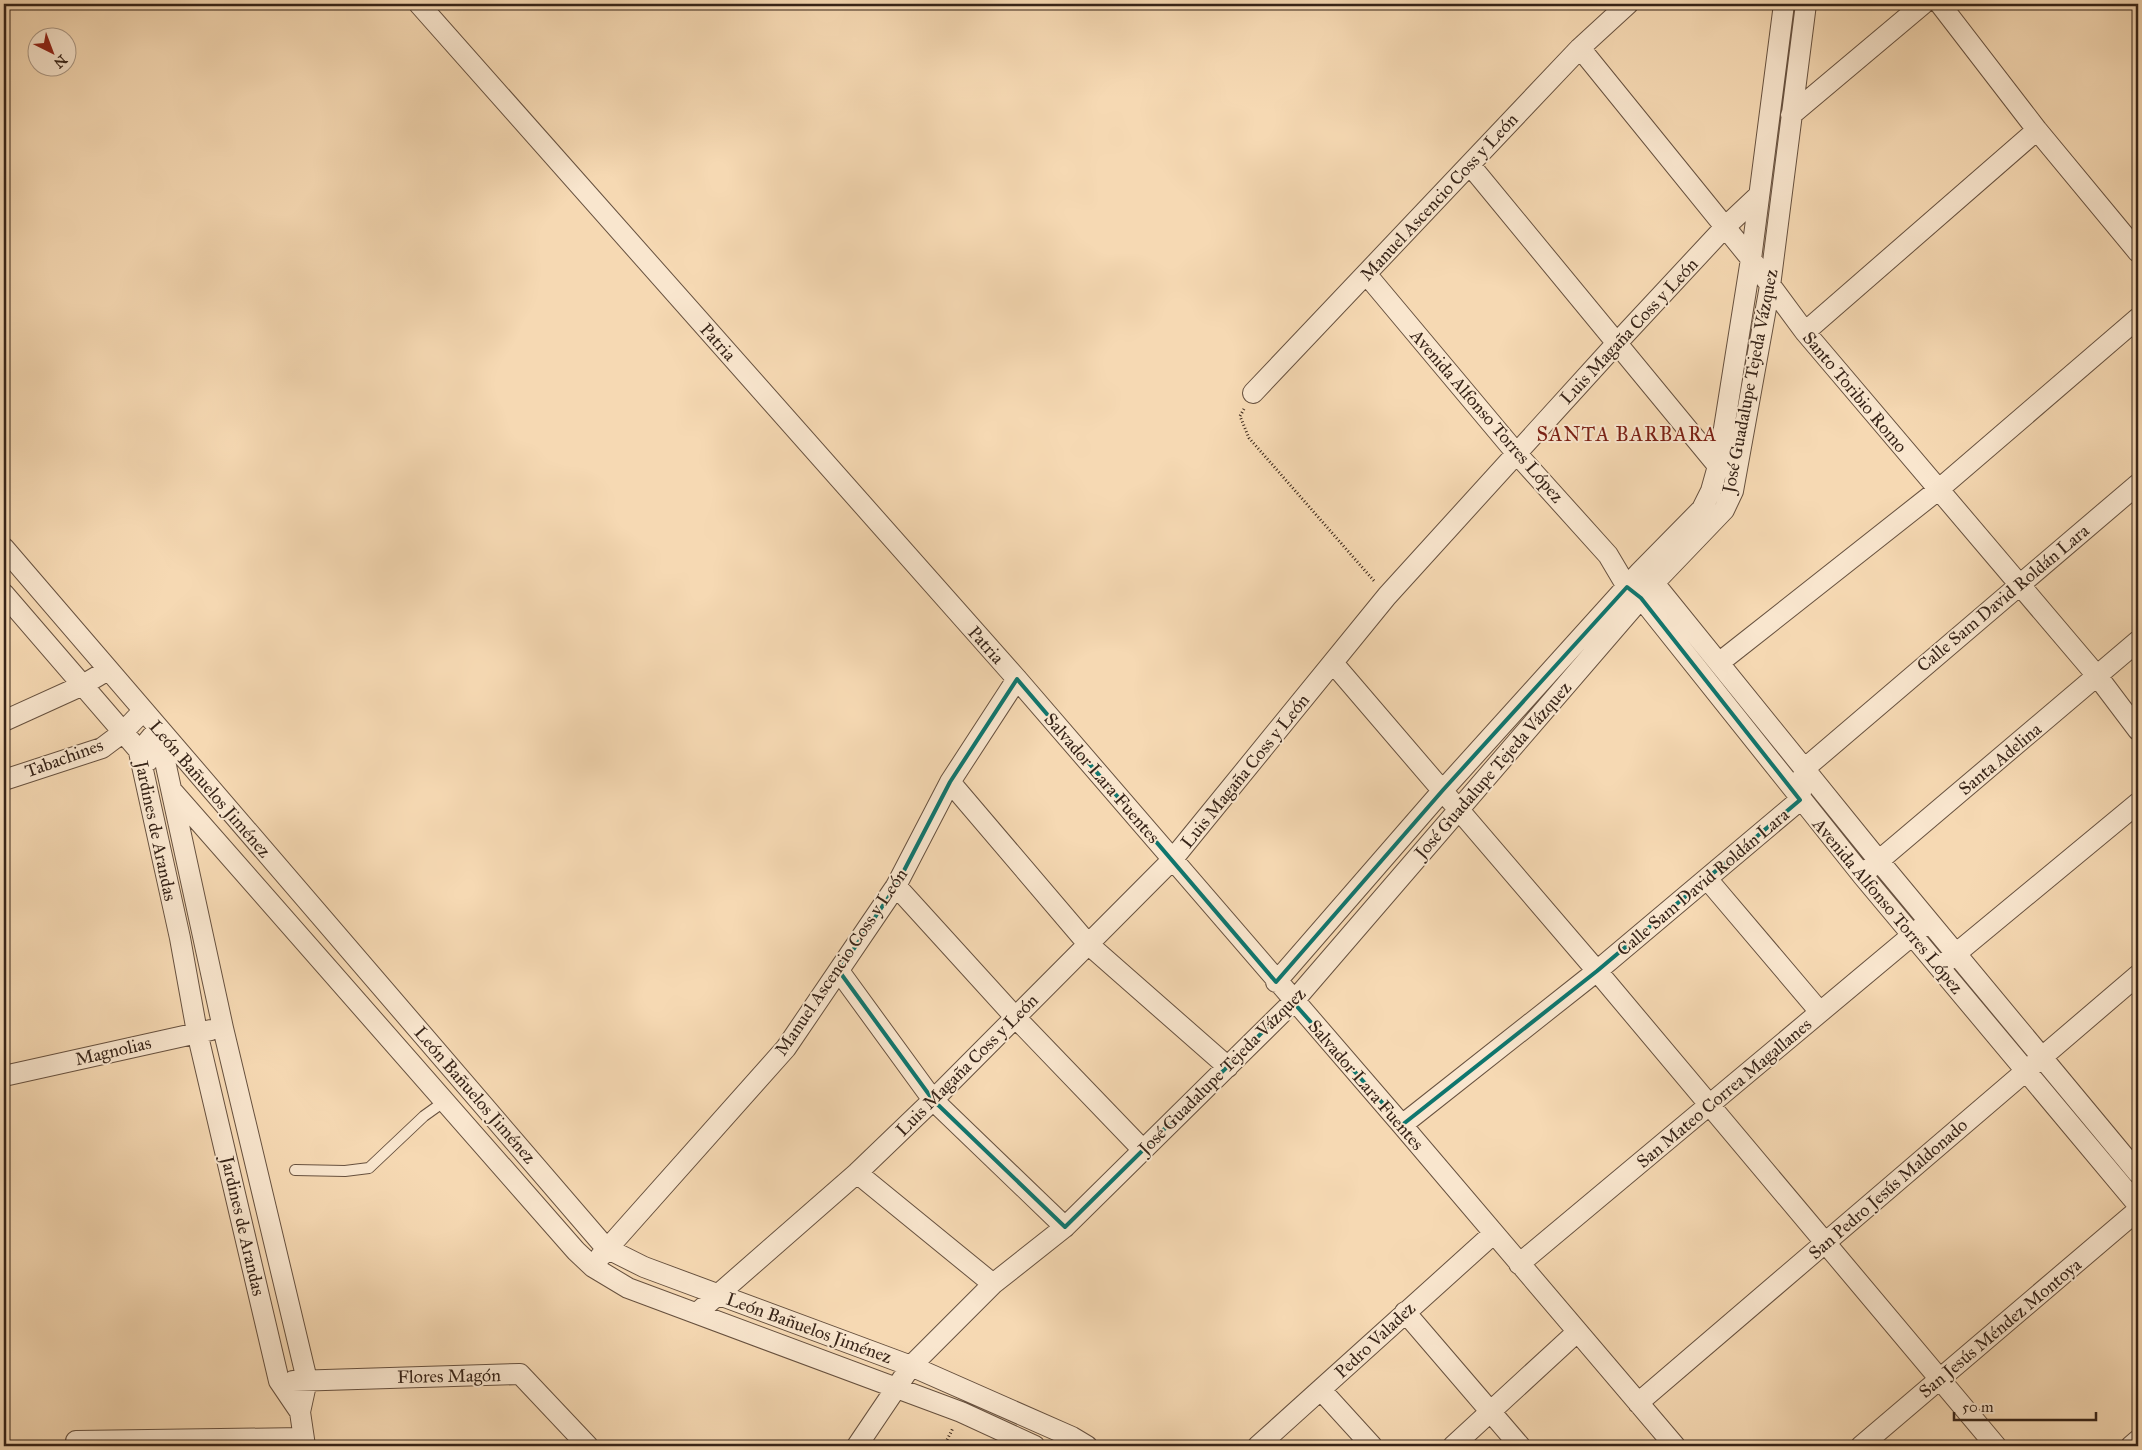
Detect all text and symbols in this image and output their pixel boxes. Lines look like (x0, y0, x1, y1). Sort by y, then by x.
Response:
north arrow (28, 28, 78, 78)
text: N (50, 51, 70, 72)
street label: Manuel Ascencio Coss y León (1356, 108, 1523, 285)
street label: Luis Magaña Coss y León (1555, 253, 1703, 409)
street label: José Guadalupe Tejeda Vázquez (1717, 267, 1783, 497)
street label: Patria (695, 319, 741, 366)
street label: Avenida Alfonso Torres López (1405, 324, 1568, 507)
street label: Santo Toribio Romo (1798, 327, 1912, 457)
district label: SANTA BARBARA (1536, 422, 1718, 446)
street label: Calle Sam David Roldán Lara (1912, 519, 2094, 676)
street label: Patria (963, 622, 1009, 669)
street label: José Guadalupe Tejeda Vázquez (1409, 677, 1577, 865)
street label: Luis Magaña Coss y León (1176, 689, 1315, 853)
street label: Salvador Lara Fuentes (1039, 708, 1165, 848)
street label: León Bañuelos Jiménez (144, 716, 276, 863)
street label: Santa Adelina (1954, 718, 2046, 800)
street label: Tabachines (22, 734, 106, 782)
street label: Jardines de Arandas (129, 757, 182, 903)
street label: Calle Sam David Roldán Lara (1612, 803, 1794, 960)
street label: Avenida Alfonso Torres López (1807, 813, 1968, 998)
street label: Manuel Ascencio Coss y León (770, 864, 912, 1060)
street label: José Guadalupe Tejeda Vázquez (1132, 983, 1311, 1161)
street label: Luis Magaña Coss y León (891, 989, 1044, 1141)
street label: San Mateo Correa Magallanes (1632, 1013, 1817, 1173)
street label: Salvador Lara Fuentes (1303, 1015, 1429, 1155)
street label: León Bañuelos Jiménez (409, 1022, 541, 1169)
street label: Magnolias (73, 1032, 153, 1071)
street label: San Pedro Jesús Maldonado (1804, 1114, 1973, 1265)
street label: Jardines de Arandas (215, 1152, 270, 1298)
street label: San Jesús Méndez Montoya (1914, 1253, 2087, 1403)
street label: León Bañuelos Jiménez (723, 1288, 895, 1369)
street label: Pedro Valadez (1330, 1297, 1420, 1383)
street label: Flores Magón (397, 1364, 501, 1389)
scale bar (1954, 1390, 2097, 1422)
text: 50 m (1962, 1398, 1994, 1416)

